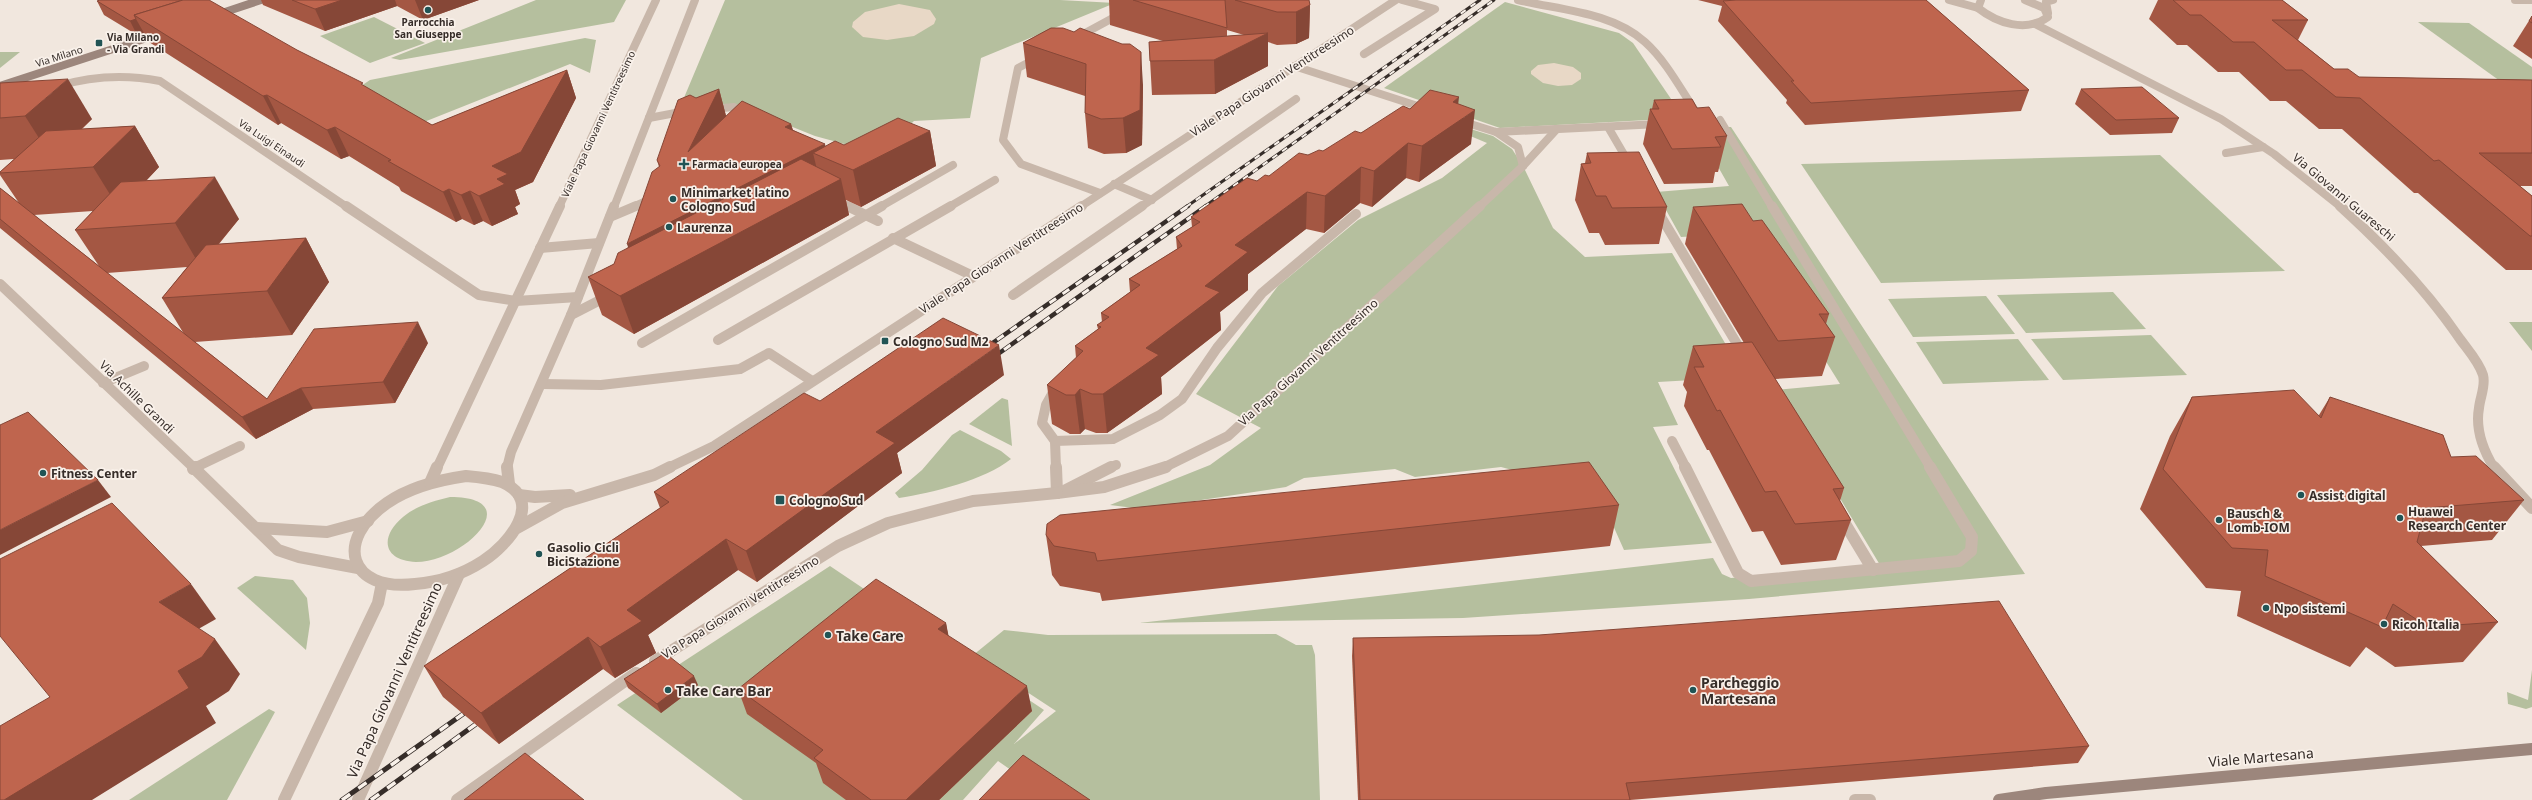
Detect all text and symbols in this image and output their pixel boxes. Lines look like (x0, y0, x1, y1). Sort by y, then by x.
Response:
marker: Parrocchia San Giuseppe (423, 5, 433, 15)
place label: Parrocchia San Giuseppe (395, 15, 461, 41)
street label: Viale Papa Giovanni Ventitreesimo (1187, 21, 1357, 141)
place label: Via Milano - Via Grandi (107, 30, 164, 56)
marker: Via Milano - Via Grandi (94, 38, 104, 48)
street label: Via Milano (34, 42, 84, 70)
street label: Viale Papa Giovanni Ventitreesimo (558, 48, 638, 200)
street label: Via Luigi Einaudi (236, 116, 308, 170)
street label: Via Giovanni Guareschi (2289, 149, 2399, 245)
place label: Farmacia europea (692, 157, 782, 171)
marker: Farmacia europea (679, 159, 689, 169)
place label: Minimarket latino Cologno Sud (681, 184, 789, 215)
marker: Minimarket latino Cologno Sud (668, 194, 678, 204)
street label: Viale Papa Giovanni Ventitreesimo (916, 198, 1086, 318)
place label: Laurenza (677, 219, 732, 236)
marker: Laurenza (664, 222, 674, 232)
street label: Via Papa Giovanni Ventitreesimo (1234, 295, 1382, 429)
place label: Cologno Sud M2 (893, 333, 989, 350)
marker: Cologno Sud M2 (880, 336, 890, 346)
street label: Via Achille Grandi (96, 357, 178, 437)
place label: Fitness Center (51, 465, 138, 482)
marker: Fitness Center (38, 468, 48, 478)
place label: Assist digital (2309, 487, 2386, 504)
marker: Assist digital (2296, 490, 2306, 500)
place label: Cologno Sud (789, 492, 863, 509)
marker: Cologno Sud (774, 494, 786, 506)
place label: Huawei Research Center (2408, 503, 2507, 534)
place label: Bausch & Lomb-IOM (2227, 505, 2290, 536)
marker: Huawei Research Center (2395, 513, 2405, 523)
marker: Bausch & Lomb-IOM (2214, 515, 2224, 525)
place label: Gasolio Cicli BiciStazione (547, 539, 619, 570)
marker: Gasolio Cicli BiciStazione (534, 549, 544, 559)
street label: Via Papa Giovanni Ventitreesimo (658, 551, 822, 663)
street label: Via Papa Giovanni Ventitreesimo (342, 579, 446, 781)
place label: Npo sistemi (2274, 600, 2345, 617)
marker: Npo sistemi (2261, 603, 2271, 613)
place label: Ricoh Italia (2392, 616, 2460, 633)
marker: Ricoh Italia (2379, 619, 2389, 629)
place label: Take Care (836, 626, 904, 645)
marker: Take Care (823, 630, 833, 640)
place label: Parcheggio Martesana (1701, 673, 1780, 708)
place label: Take Care Bar (676, 681, 772, 700)
marker: Take Care Bar (663, 685, 673, 695)
marker: Parcheggio Martesana (1688, 685, 1698, 695)
street label: Viale Martesana (2208, 743, 2314, 771)

